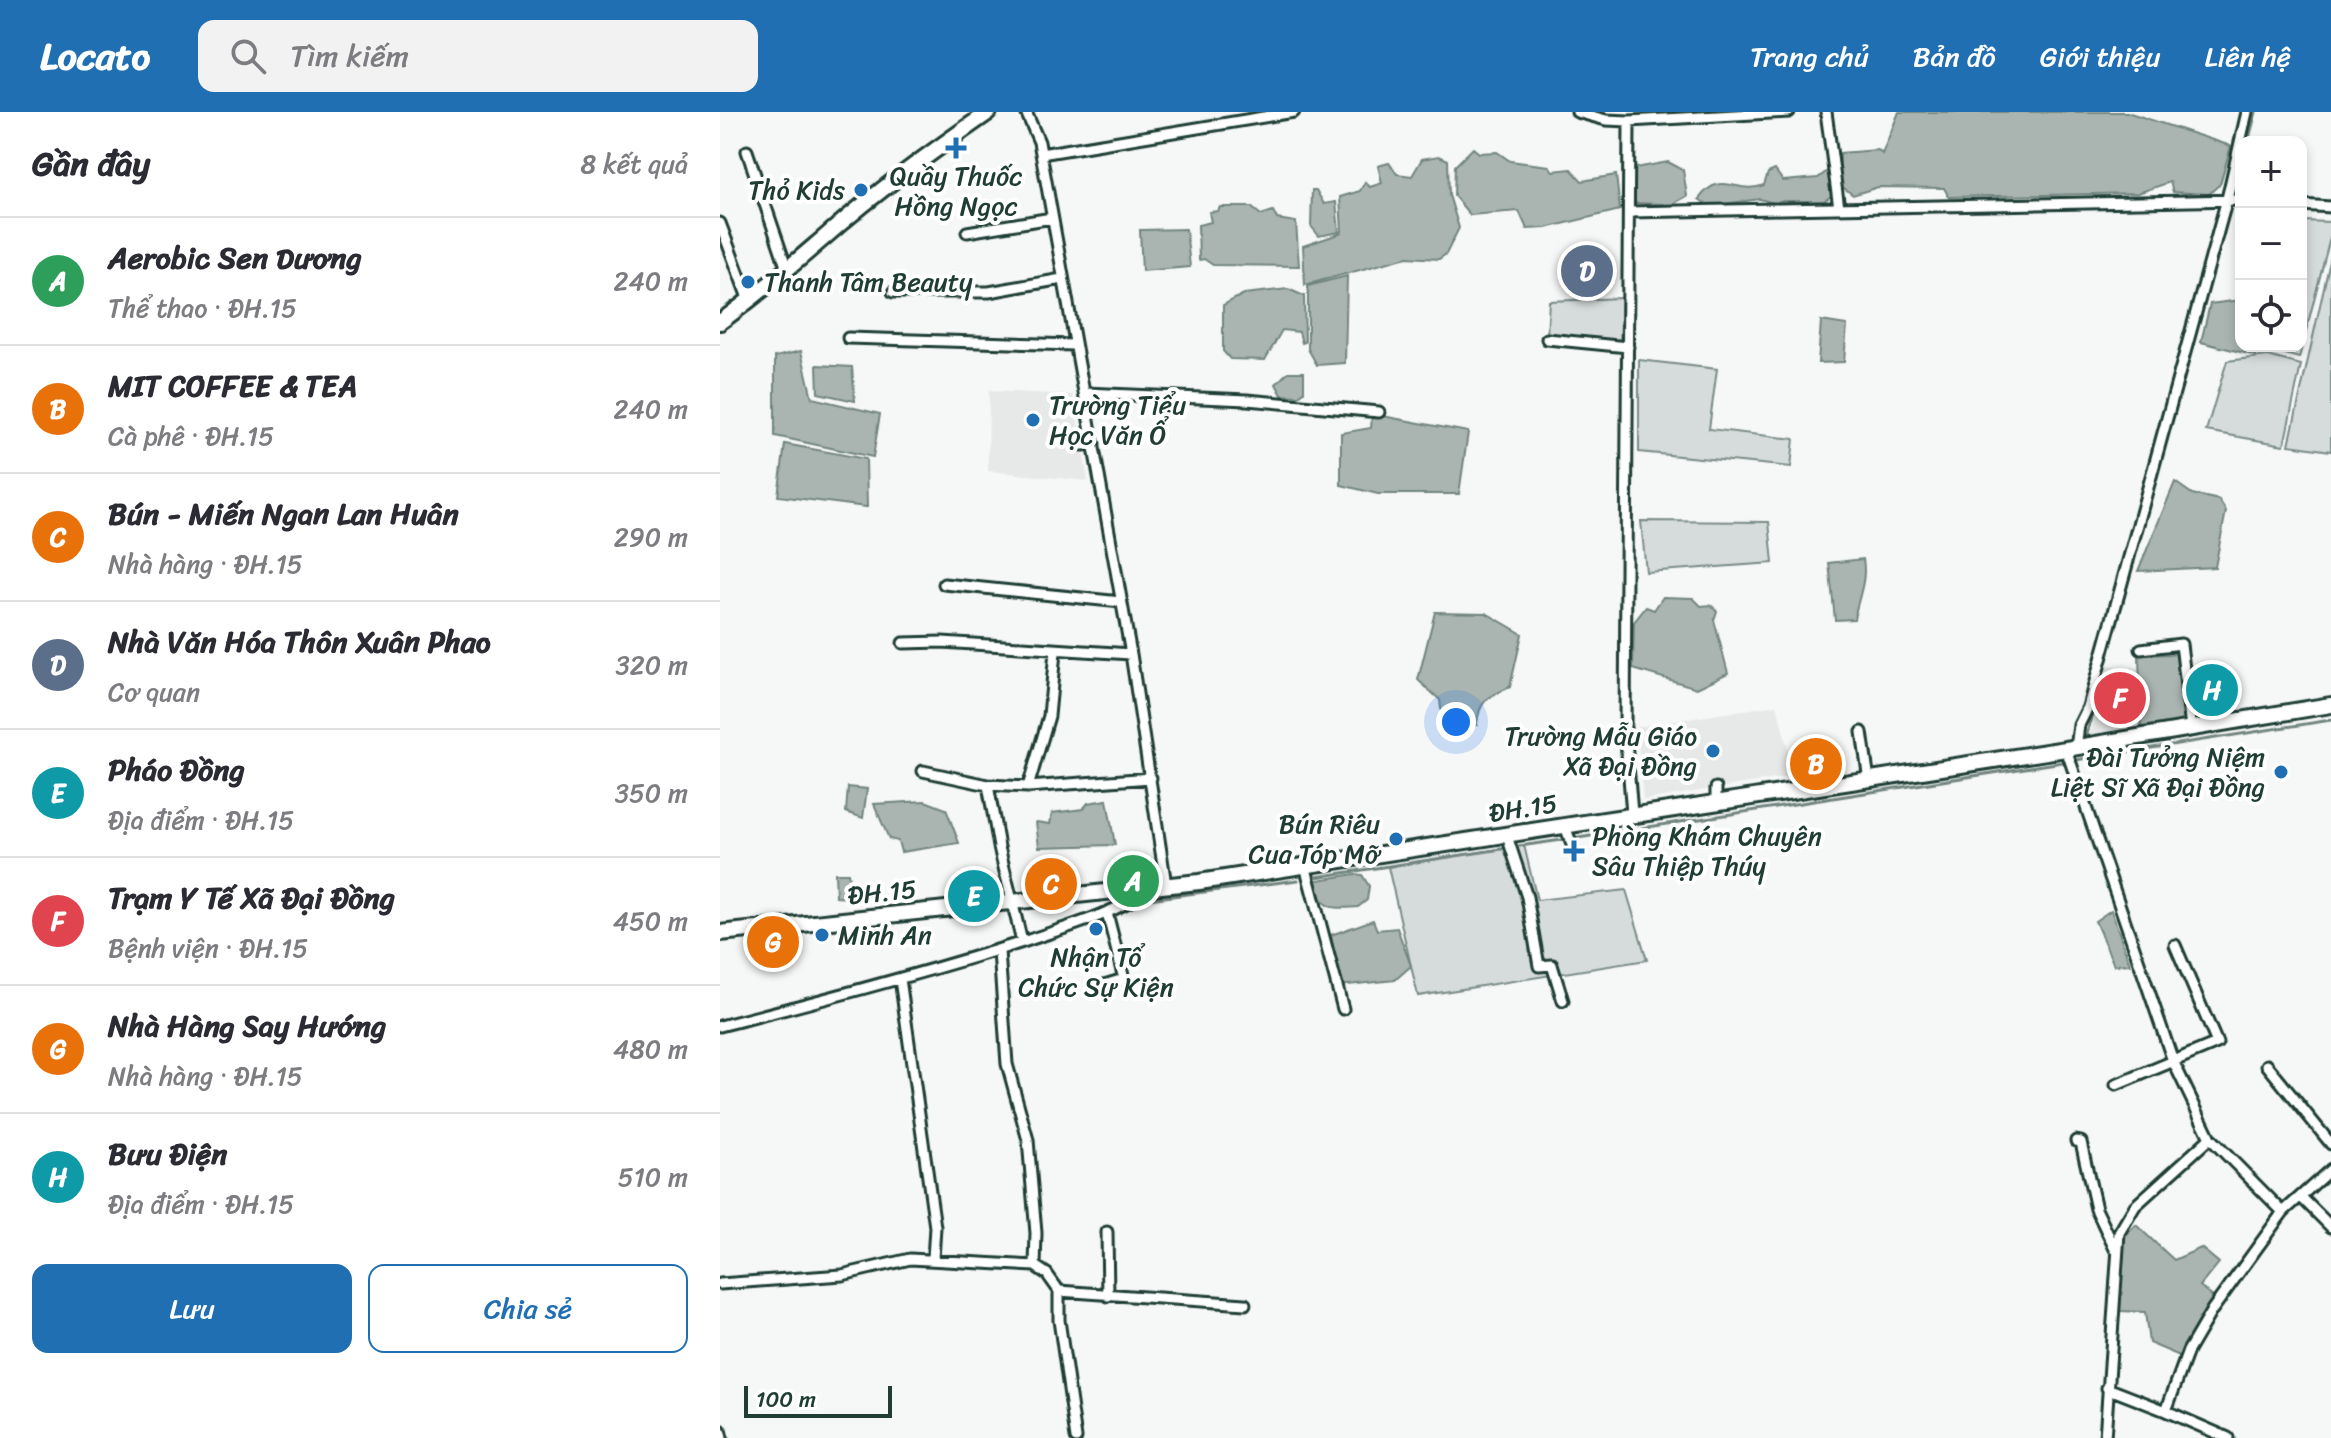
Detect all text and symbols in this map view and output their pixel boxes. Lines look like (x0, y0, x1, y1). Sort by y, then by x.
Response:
search box (198, 20, 758, 92)
text: Locato (40, 23, 150, 90)
text: Tìm kiếm (290, 29, 409, 83)
text: Trang chủ (1750, 32, 1869, 81)
text: Bản đồ (1913, 32, 1996, 81)
text: Giới thiệu (2040, 32, 2161, 81)
text: Liên hệ (2205, 32, 2291, 81)
icon: search (226, 34, 270, 78)
text: Gần đây (32, 134, 150, 194)
map controls (2235, 136, 2307, 352)
button: + (2235, 136, 2307, 208)
marker: Quầy Thuốc Hồng Ngọc (947, 139, 965, 157)
text: 8 kết quả (581, 141, 688, 187)
place label: Quầy Thuốc Hồng Ngọc (890, 153, 1022, 229)
place label: Thỏ Kids (748, 167, 845, 213)
marker: Thỏ Kids (852, 181, 870, 199)
button: − (2235, 208, 2307, 280)
text: Aerobic Sen Dương (108, 231, 362, 285)
pin: D (1561, 241, 1613, 301)
text: A (49, 258, 67, 304)
text: 240 m (614, 258, 688, 304)
place label: Thanh Tâm Beauty (764, 259, 973, 305)
marker: Thanh Tâm Beauty (739, 273, 757, 291)
button: locate (2235, 280, 2307, 352)
text: Thể thao · ĐH.15 (108, 285, 297, 331)
text: MIT COFFEE & TEA (108, 359, 357, 413)
place label: Trường Tiểu Học Văn Ổ (1049, 382, 1186, 458)
text: B (50, 386, 66, 432)
text: 240 m (614, 386, 688, 432)
marker: Trường Tiểu Học Văn Ổ (1024, 411, 1042, 429)
text: Cà phê · ĐH.15 (108, 413, 274, 459)
text: Bún - Miến Ngan Lan Huân (108, 487, 459, 541)
text: C (50, 514, 66, 560)
text: 290 m (614, 514, 688, 560)
text: Nhà hàng · ĐH.15 (108, 541, 303, 587)
text: Nhà Văn Hóa Thôn Xuân Phao (108, 615, 491, 669)
text: D (50, 642, 66, 688)
text: 320 m (616, 642, 688, 688)
pin: H (2186, 660, 2238, 720)
pin: F (2094, 668, 2146, 728)
text: Cơ quan (108, 669, 200, 715)
your location (1436, 702, 1476, 742)
place label: Trường Mẫu Giáo Xã Đại Đồng (1505, 713, 1697, 789)
pin: B (1790, 734, 1842, 794)
place label: Đài Tưởng Niệm Liệt Sĩ Xã Đại Đồng (2051, 734, 2265, 810)
marker: Trường Mẫu Giáo Xã Đại Đồng (1704, 742, 1722, 760)
text: Pháo Đồng (108, 743, 245, 797)
marker: Đài Tưởng Niệm Liệt Sĩ Xã Đại Đồng (2272, 763, 2290, 781)
text: E (51, 770, 65, 816)
text: 350 m (615, 770, 688, 816)
street label: ĐH.15 (1485, 780, 1561, 836)
text: Địa điểm · ĐH.15 (108, 797, 294, 843)
place label: Bún Riêu Cua Tóp Mỡ (1249, 801, 1382, 877)
place label: Phòng Khám Chuyên Sâu Thiệp Thúy (1592, 813, 1822, 889)
marker: Bún Riêu Cua Tóp Mỡ (1387, 830, 1405, 848)
marker: Phòng Khám Chuyên Sâu Thiệp Thúy (1563, 840, 1585, 862)
pin: A (1107, 851, 1159, 911)
pin: C (1025, 854, 1077, 914)
street label: ĐH.15 (845, 866, 919, 918)
pin: E (948, 866, 1000, 926)
text: Trạm Y Tế Xã Đại Đồng (108, 871, 395, 925)
text: F (51, 898, 65, 944)
text: 450 m (613, 898, 688, 944)
pin: G (747, 912, 799, 972)
place label: Minh An (838, 912, 932, 958)
marker: Nhận Tổ Chức Sự Kiện (1087, 920, 1105, 938)
text: Bệnh viện · ĐH.15 (108, 925, 308, 971)
marker: Minh An (813, 926, 831, 944)
place label: Nhận Tổ Chức Sự Kiện (1018, 934, 1174, 1010)
text: Nhà Hàng Say Hướng (108, 999, 386, 1053)
text: G (50, 1026, 66, 1072)
text: 480 m (613, 1026, 688, 1072)
text: Nhà hàng · ĐH.15 (108, 1053, 303, 1099)
text: Bưu Điện (108, 1127, 227, 1181)
text: H (49, 1154, 67, 1200)
text: 510 m (618, 1154, 688, 1200)
text: Địa điểm · ĐH.15 (108, 1181, 294, 1227)
button: Lưu (32, 1264, 352, 1353)
button: Chia sẻ (368, 1264, 688, 1353)
text: 100 m (756, 1380, 816, 1419)
scale bar (744, 1382, 892, 1418)

